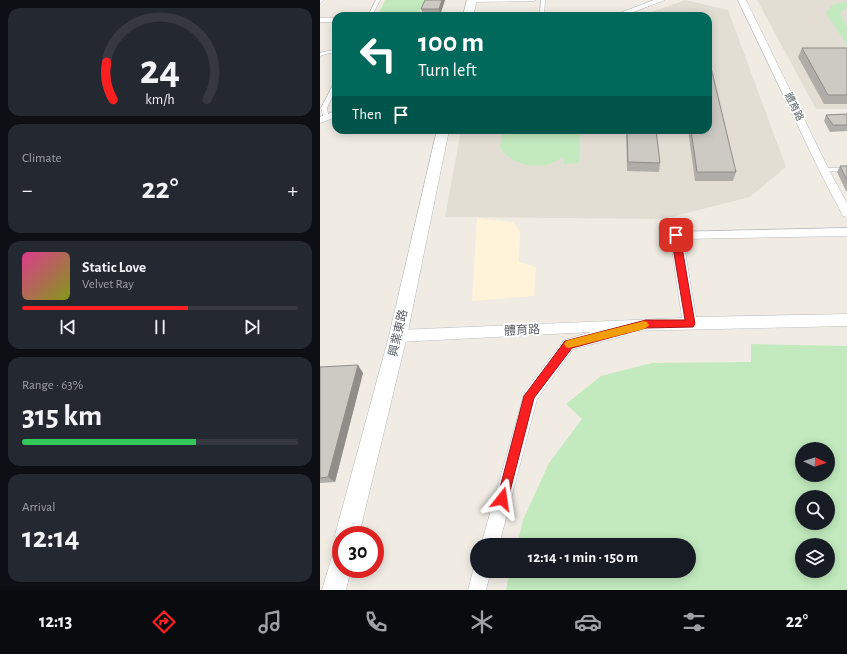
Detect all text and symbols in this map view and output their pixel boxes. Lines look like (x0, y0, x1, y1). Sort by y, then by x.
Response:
icon: left (352, 28, 404, 80)
text: 100 m (418, 29, 484, 57)
text: 24 (140, 50, 180, 91)
text: Turn left (418, 62, 477, 80)
street label: 體育路 (783, 91, 806, 123)
text: km/h (145, 93, 175, 107)
icon: arrive (390, 104, 412, 126)
text: Then (352, 107, 382, 122)
text: Climate (22, 152, 61, 165)
text: 22° (141, 174, 179, 204)
text: − (22, 179, 33, 201)
text: + (287, 179, 298, 201)
pin (659, 218, 693, 252)
icon: arrive (665, 224, 687, 246)
text: Static Love (82, 260, 146, 275)
text: Velvet Ray (82, 278, 134, 291)
street label: 興業東路 (386, 308, 409, 358)
icon: previous (57, 316, 79, 338)
icon: pause (149, 316, 171, 338)
icon: next (241, 316, 263, 338)
street label: 體育路 (504, 322, 540, 337)
text: Range · 63% (22, 379, 83, 392)
text: 315 km (22, 401, 102, 431)
north arrow (795, 442, 835, 482)
map controls (795, 442, 835, 578)
position arrow (481, 478, 523, 520)
button: search (795, 490, 835, 530)
text: Arrival (22, 501, 55, 514)
text: 12:14 (22, 523, 80, 553)
speed limit sign: 30 (332, 526, 384, 578)
button: layers (795, 538, 835, 578)
text: 12:14 · 1 min · 150 m (528, 550, 638, 565)
icon: directions (150, 608, 178, 636)
icon: music (256, 608, 284, 636)
icon: phone (362, 608, 390, 636)
icon: climate (468, 608, 496, 636)
icon: car (574, 608, 602, 636)
icon: filters (680, 608, 708, 636)
text: 12:13 (39, 613, 72, 631)
text: 22° (786, 613, 808, 631)

